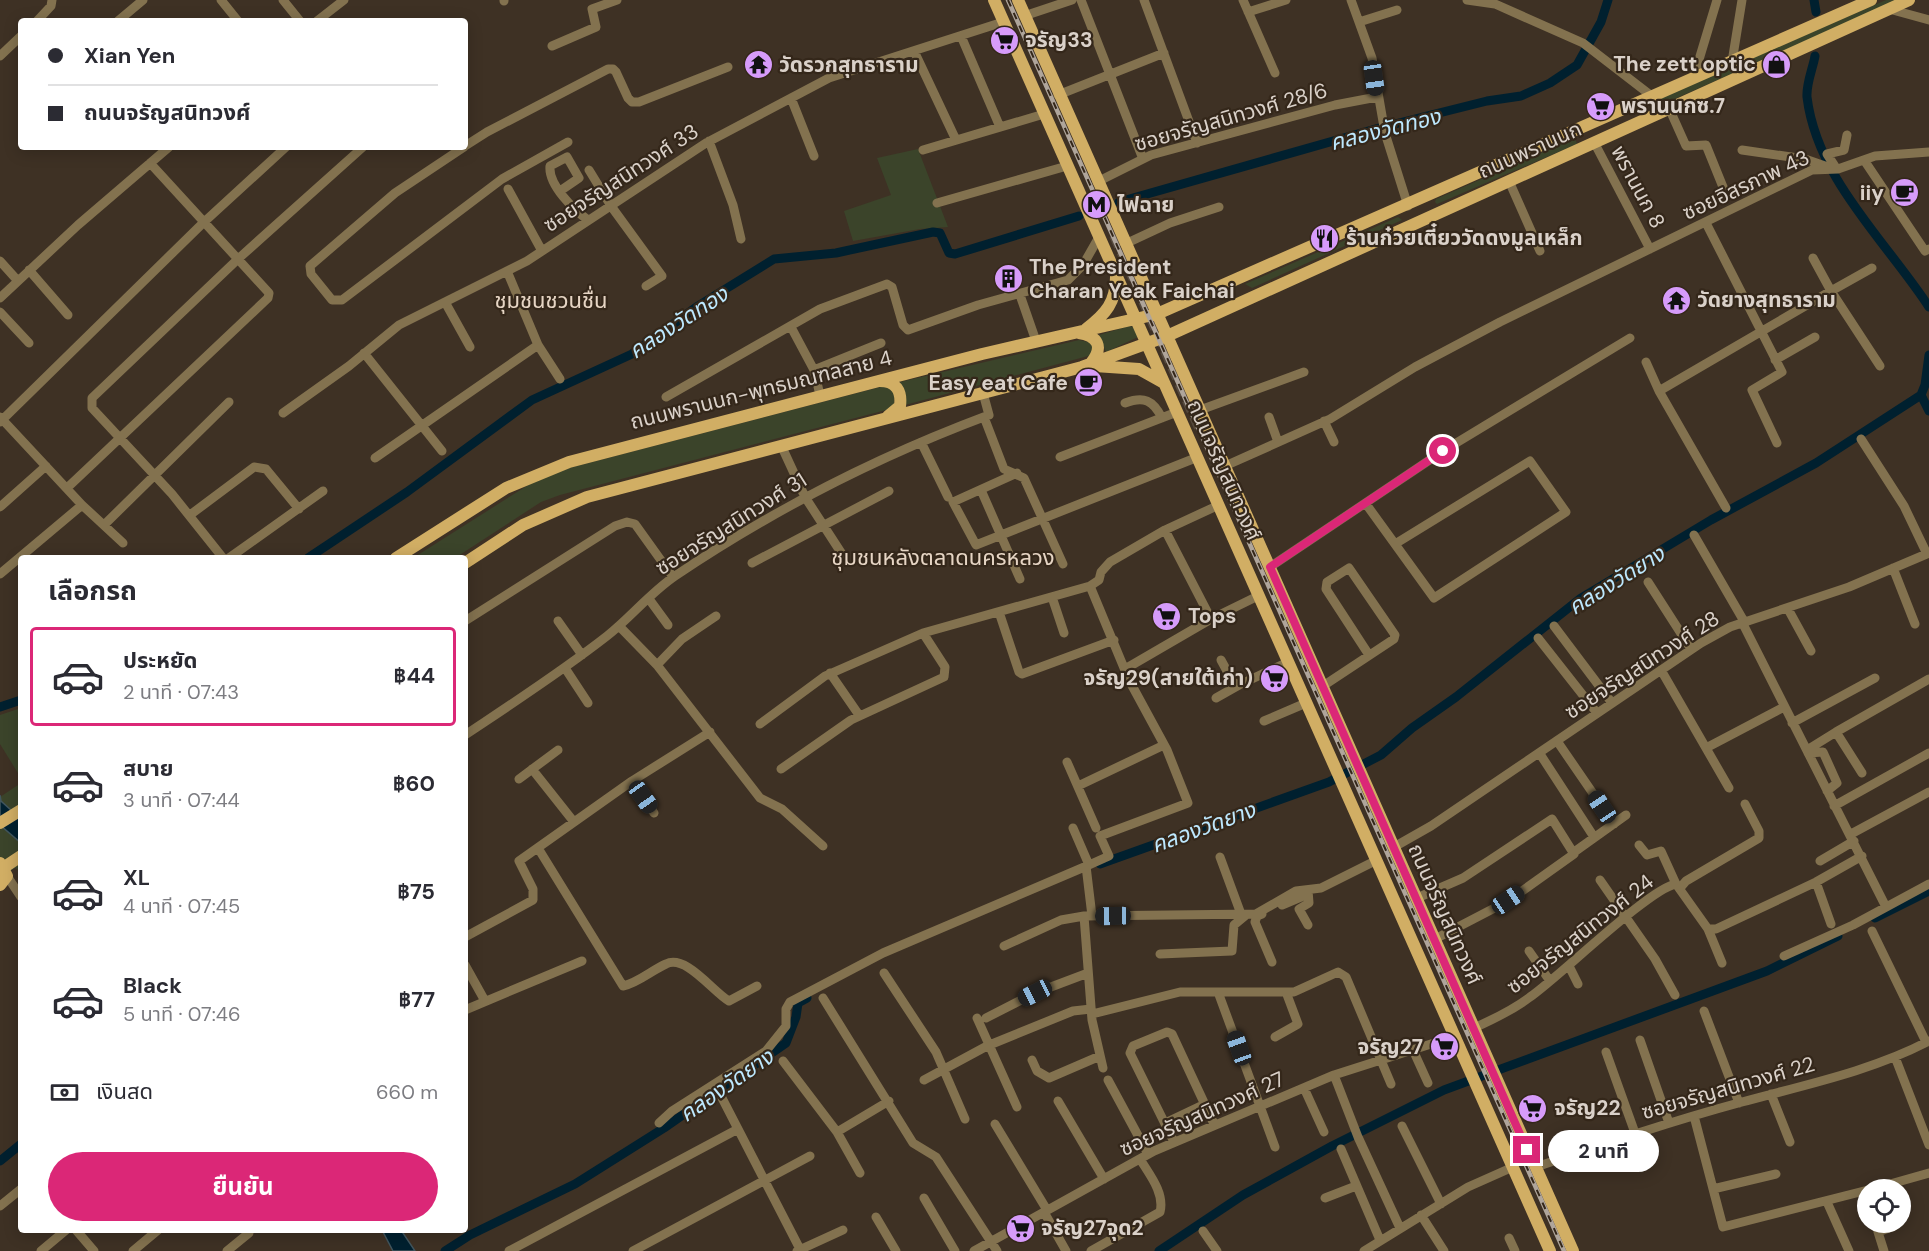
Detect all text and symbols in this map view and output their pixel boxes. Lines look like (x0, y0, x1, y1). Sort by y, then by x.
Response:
supermarket icon: จรัญ33 (988, 24, 1020, 56)
place label: จรัญ33 (1025, 26, 1093, 54)
text: Xian Yen (84, 41, 175, 70)
shop icon: The zett optic (1761, 48, 1793, 80)
temple icon: วัดรวกสุทธาราม (742, 49, 774, 81)
place label: The zett optic (1613, 50, 1756, 78)
place label: วัดรวกสุทธาราม (779, 51, 919, 79)
car (1363, 59, 1385, 97)
street label: ซอยจรัญสนิทวงศ์ 28/6 (1131, 76, 1331, 158)
supermarket icon: พรานนกซ.7 (1584, 90, 1616, 122)
place label: พรานนกซ.7 (1621, 92, 1725, 120)
text: ถนนจรัญสนิทวงศ์ (84, 98, 250, 127)
water label: คลองวัดทอง (1327, 101, 1444, 157)
street label: ถนนพรานนก (1474, 115, 1586, 185)
street label: ซอยจรัญสนิทวงศ์ 33 (538, 117, 704, 239)
street label: พรานนก 8 (1604, 141, 1672, 233)
street label: ซอยอิสรภาพ 43 (1678, 143, 1814, 227)
cafe icon: iiy (1889, 177, 1921, 209)
place label: iiy (1860, 179, 1884, 207)
metro station icon: ไฟฉาย (1080, 189, 1112, 221)
place label: ไฟฉาย (1117, 191, 1174, 219)
restaurant icon: ร้านก๋วยเตี๋ยววัดดงมูลเหล็ก (1309, 222, 1341, 254)
place label: ร้านก๋วยเตี๋ยววัดดงมูลเหล็ก (1346, 223, 1583, 252)
place label: The President Charan Yeak Faichai (1029, 253, 1235, 305)
building icon: The President Charan Yeak Faichai (992, 263, 1024, 295)
water label: คลองวัดทอง (623, 279, 734, 365)
temple icon: วัดยางสุทธาราม (1660, 284, 1692, 316)
district label: ชุมชนชวนชื่น (494, 285, 608, 315)
place label: วัดยางสุทธาราม (1697, 286, 1836, 314)
street label: ถนนพรานนก-พุทธมณฑลสาย 4 (627, 344, 895, 436)
cafe icon: Easy eat Cafe (1073, 367, 1105, 399)
place label: Easy eat Cafe (929, 369, 1068, 397)
street label: ถนนจรัญสนิทวงศ์ (1180, 395, 1268, 545)
route start (1429, 437, 1456, 464)
street label: ซอยจรัญสนิทวงศ์ 31 (650, 466, 812, 582)
water label: คลองวัดยาง (1562, 539, 1671, 622)
district label: ชุมชนหลังตลาดนครหลวง (831, 543, 1055, 572)
text: เลือกรถ (48, 573, 137, 608)
supermarket icon: Tops (1151, 600, 1183, 632)
place label: Tops (1188, 602, 1236, 630)
street label: ซอยจรัญสนิทวงศ์ 28 (1559, 604, 1725, 726)
text: ประหยัด (123, 646, 198, 675)
icon: car (51, 650, 105, 704)
text: ฿44 (394, 661, 435, 690)
supermarket icon: จรัญ29(สายใต้เก่า) (1258, 662, 1290, 694)
place label: จรัญ29(สายใต้เก่า) (1083, 664, 1253, 692)
text: 2 นาที · 07:43 (123, 679, 239, 705)
text: สบาย (123, 754, 173, 783)
icon: car (51, 758, 105, 812)
text: ฿60 (393, 769, 435, 798)
car (625, 777, 661, 817)
text: 3 นาที · 07:44 (123, 787, 240, 813)
car (1584, 787, 1620, 827)
water label: คลองวัดยาง (1147, 795, 1260, 860)
street label: ถนนจรัญสนิทวงศ์ (1401, 839, 1489, 989)
text: XL (123, 863, 150, 892)
icon: car (51, 866, 105, 920)
street label: ซอยจรัญสนิทวงศ์ 24 (1501, 868, 1659, 1000)
text: ฿75 (397, 877, 435, 906)
car (1488, 882, 1528, 918)
text: 4 นาที · 07:45 (123, 893, 240, 919)
car (1095, 907, 1131, 925)
text: Black (123, 971, 182, 1000)
icon: car (51, 974, 105, 1028)
car (1015, 977, 1055, 1009)
text: ฿77 (399, 985, 435, 1014)
text: 5 นาที · 07:46 (123, 1001, 241, 1027)
car (1224, 1028, 1254, 1068)
supermarket icon: จรัญ27 (1428, 1031, 1460, 1063)
place label: จรัญ27 (1357, 1033, 1423, 1061)
water label: คลองวัดยาง (673, 1042, 780, 1128)
street label: ซอยจรัญสนิทวงศ์ 22 (1638, 1050, 1818, 1126)
street label: ซอยจรัญสนิทวงศ์ 27 (1115, 1065, 1289, 1163)
icon: cash (48, 1076, 81, 1109)
text: เงินสด (96, 1077, 153, 1106)
text: 660 m (376, 1079, 438, 1105)
supermarket icon: จรัญ22 (1517, 1092, 1549, 1124)
place label: จรัญ22 (1554, 1094, 1621, 1122)
callout: 2 นาที (1548, 1129, 1659, 1171)
route end (1513, 1136, 1540, 1163)
text: 2 นาที (1578, 1138, 1629, 1164)
button: ยืนยัน (48, 1152, 438, 1221)
map controls (1857, 1179, 1911, 1233)
button: locate (1857, 1179, 1911, 1233)
supermarket icon: จรัญ27จุด2 (1004, 1212, 1036, 1244)
place label: จรัญ27จุด2 (1041, 1214, 1144, 1242)

